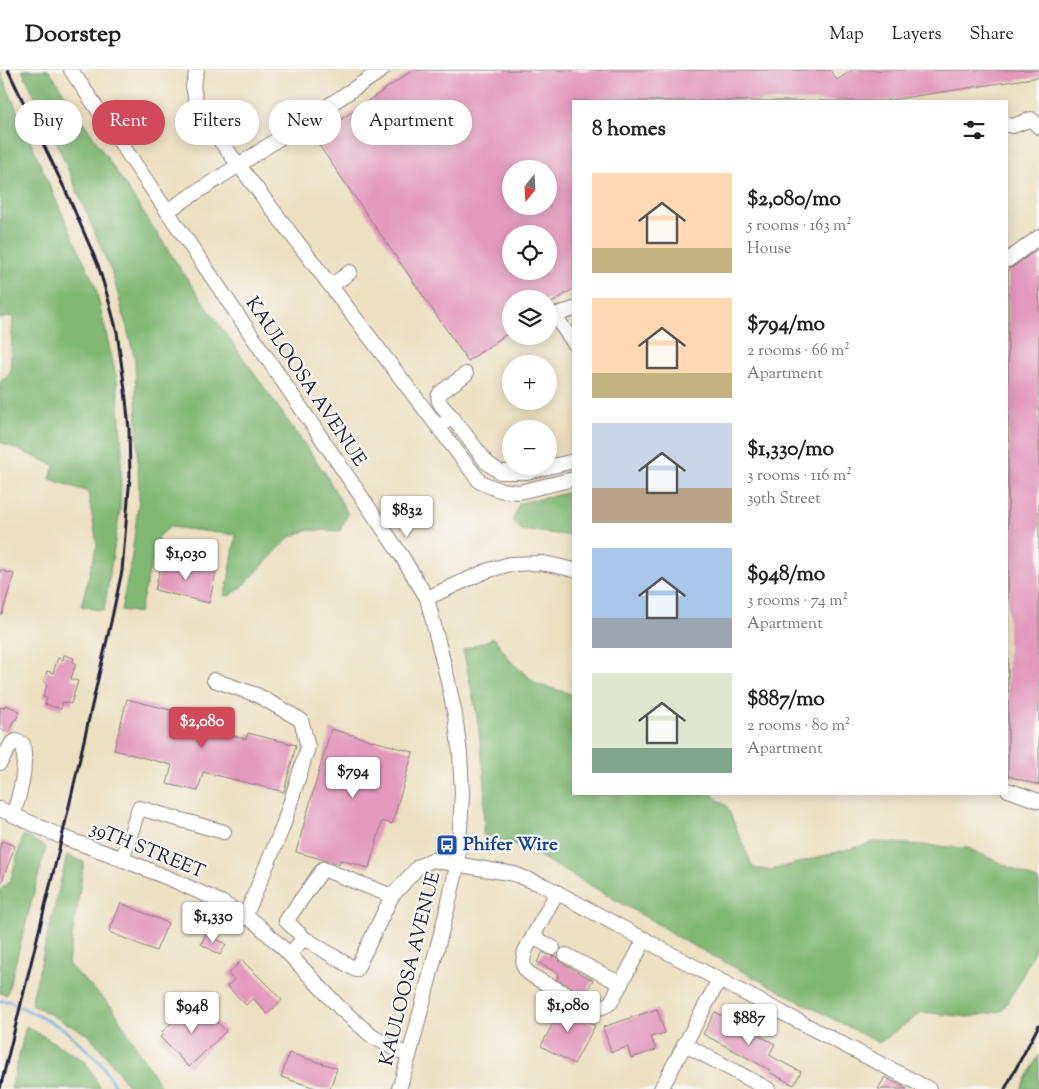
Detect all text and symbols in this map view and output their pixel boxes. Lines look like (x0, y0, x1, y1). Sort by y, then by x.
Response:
text: Doorstep (25, 18, 121, 52)
text: Map (829, 22, 864, 48)
text: Layers (892, 22, 942, 48)
text: Share (970, 22, 1014, 48)
chip: Buy (15, 100, 82, 145)
chip: Rent (92, 100, 165, 145)
chip: Filters (175, 100, 259, 145)
chip: New (269, 100, 341, 145)
chip: Apartment (351, 100, 472, 145)
text: 8 homes (592, 115, 666, 145)
icon: filters (960, 116, 988, 144)
north arrow (502, 160, 558, 215)
map controls (502, 160, 557, 475)
text: $2,080/mo (747, 185, 841, 215)
icon: home (632, 193, 692, 253)
text: 5 rooms · 163 m² (747, 215, 852, 238)
button: locate (502, 225, 557, 280)
text: House (747, 238, 791, 261)
button: layers (502, 290, 557, 345)
street label: KAULOOSA AVENUE (238, 292, 372, 473)
text: $794/mo (747, 310, 825, 340)
icon: home (632, 318, 692, 378)
text: 2 rooms · 66 m² (747, 340, 850, 363)
button: + (502, 355, 557, 410)
text: Apartment (747, 363, 823, 386)
button: − (502, 420, 557, 475)
text: $1,330/mo (747, 435, 834, 465)
icon: home (632, 443, 692, 503)
text: 3 rooms · 116 m² (747, 465, 852, 488)
text: 39th Street (747, 488, 821, 511)
pin: $832 (377, 496, 437, 538)
text: $832 (392, 500, 422, 523)
pin: $1,030 (145, 538, 227, 581)
text: $1,030 (166, 543, 206, 566)
text: $948/mo (747, 560, 825, 590)
icon: home (632, 568, 692, 628)
text: 3 rooms · 74 m² (747, 590, 848, 613)
text: Apartment (747, 613, 823, 636)
text: $887/mo (747, 685, 825, 715)
icon: home (632, 693, 692, 753)
pin: $2,080 (161, 706, 243, 749)
text: $2,080 (180, 711, 224, 734)
text: 2 rooms · 80 m² (747, 715, 850, 738)
text: Apartment (747, 738, 823, 761)
pin: $794 (323, 756, 383, 799)
text: $794 (337, 761, 369, 784)
street label: 39TH STREET (85, 816, 209, 886)
place label: Phifer Wire (463, 832, 558, 859)
bus stop icon: Phifer Wire (435, 833, 459, 857)
street label: KAULOOSA AVENUE (374, 869, 448, 1069)
pin: $1,330 (172, 902, 254, 944)
text: $1,330 (193, 906, 233, 929)
pin: $1,080 (527, 990, 609, 1033)
pin: $948 (162, 992, 222, 1034)
text: $1,080 (547, 995, 589, 1018)
text: $948 (176, 996, 208, 1019)
pin: $887 (719, 1004, 779, 1046)
text: $887 (733, 1008, 765, 1031)

